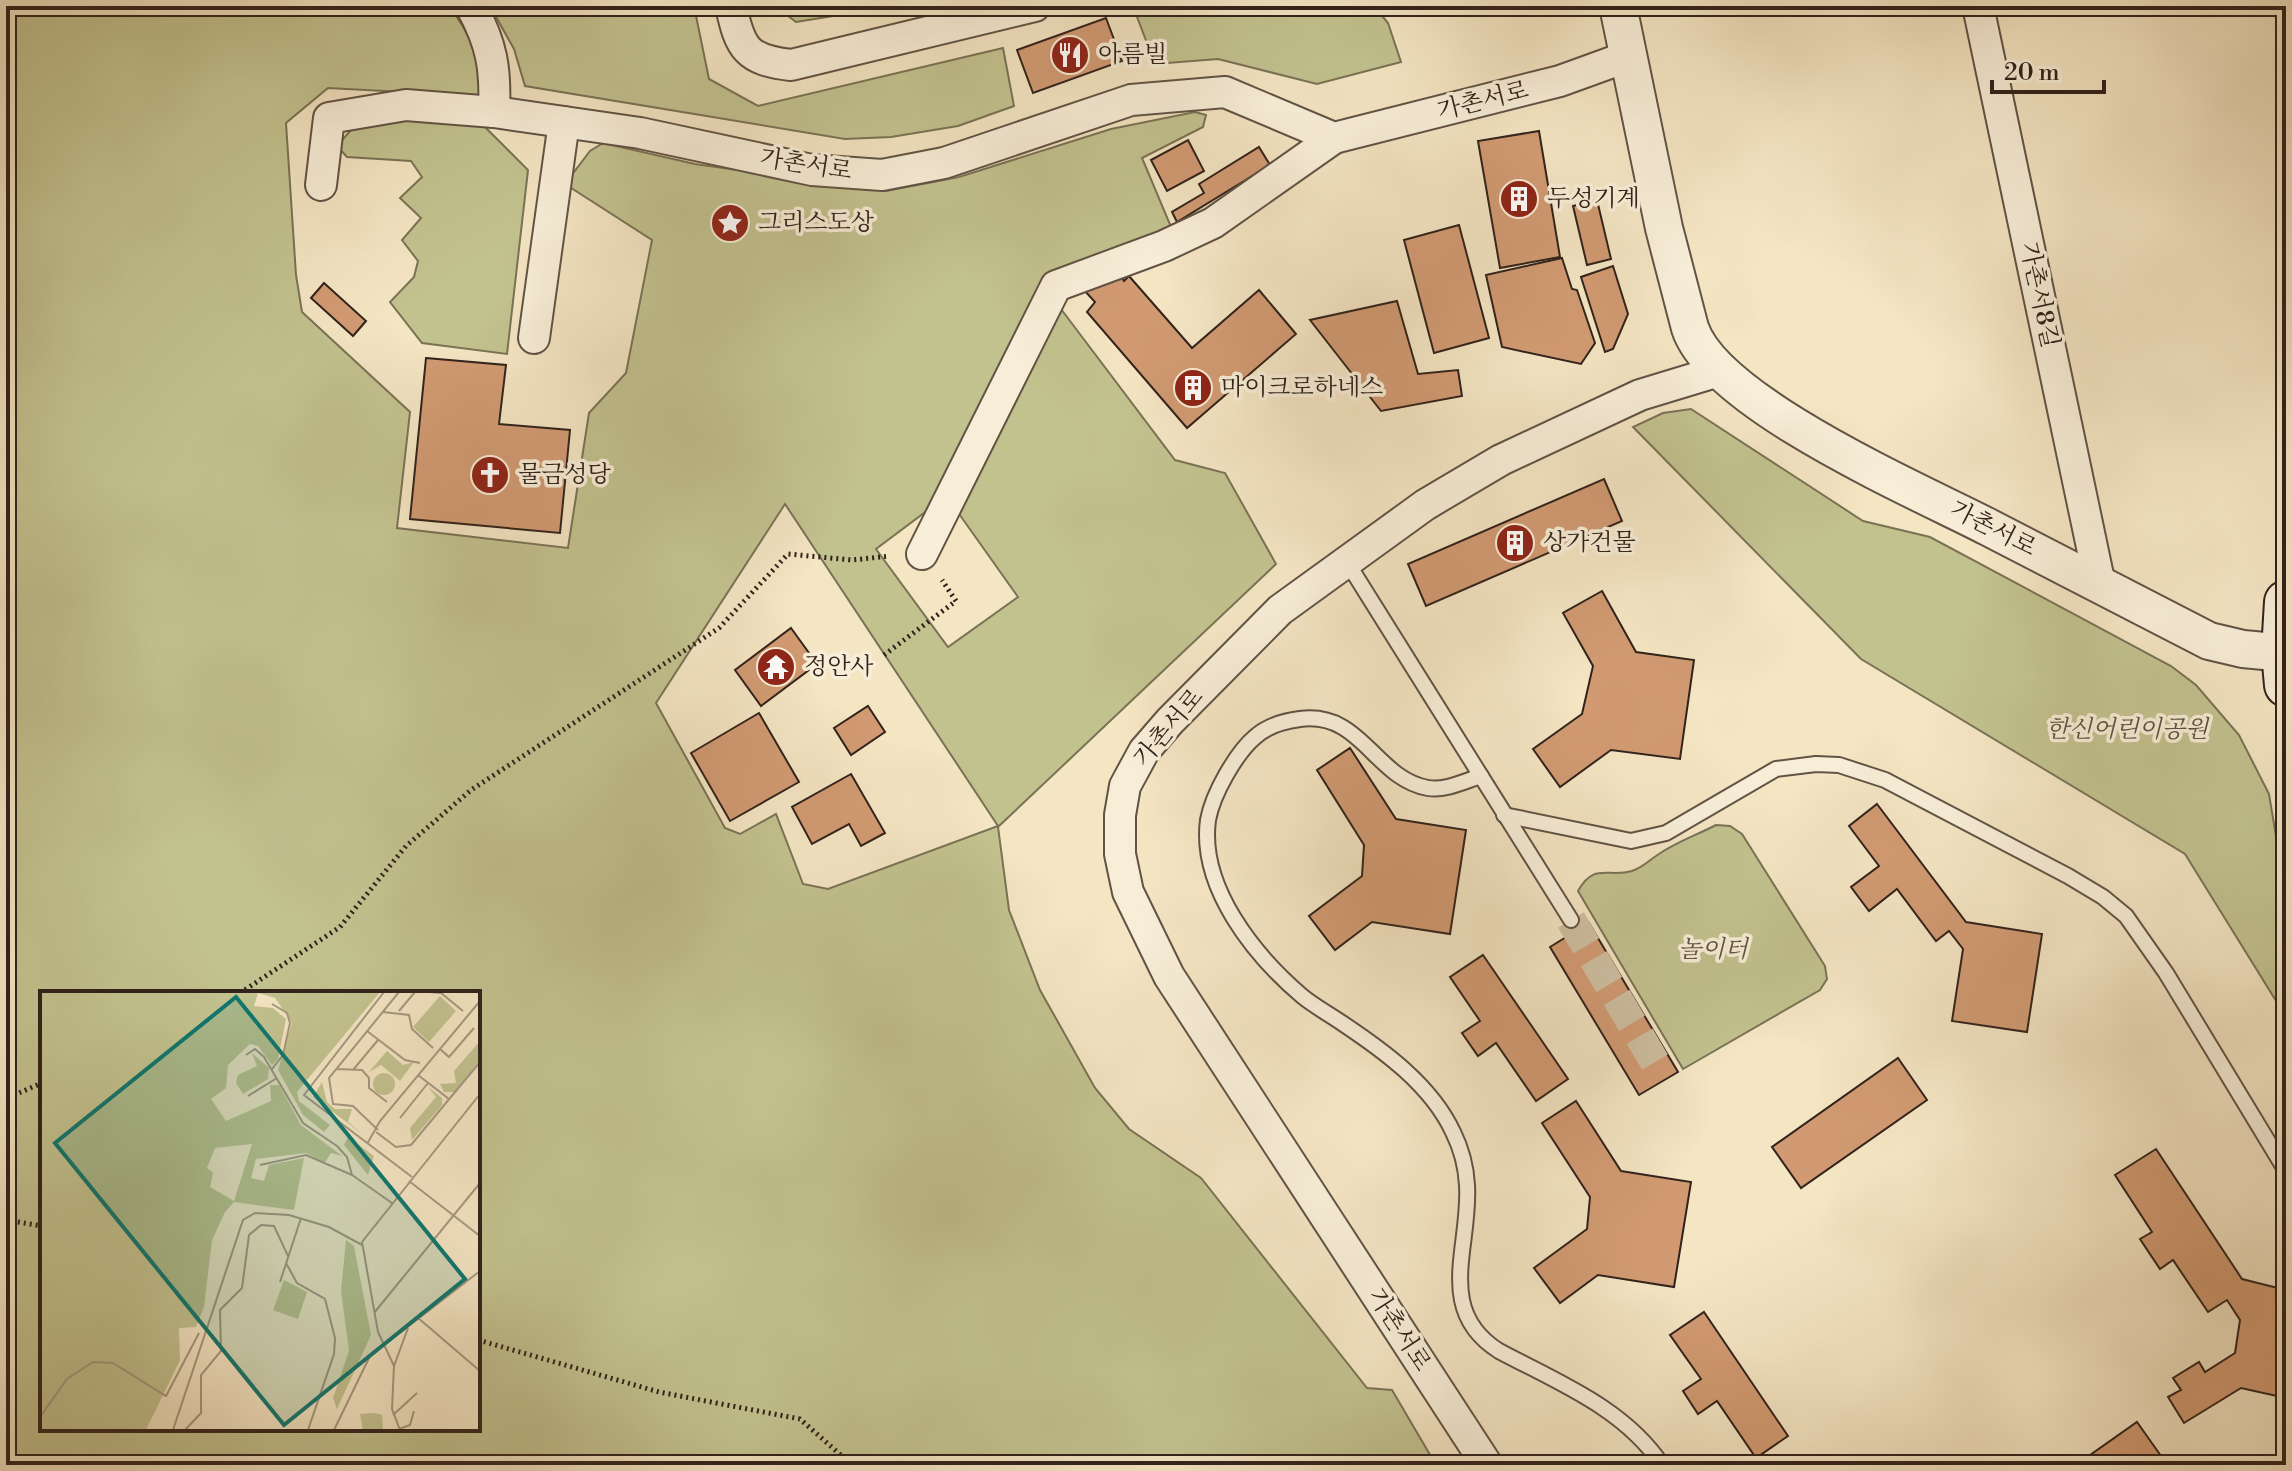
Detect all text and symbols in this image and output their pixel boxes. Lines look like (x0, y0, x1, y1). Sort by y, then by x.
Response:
restaurant icon: 아름빌 (1049, 34, 1091, 76)
place label: 아름빌 (1098, 40, 1168, 70)
scale bar (1992, 44, 2104, 94)
text: 20 m (2004, 58, 2060, 88)
street label: 가촌서로 (1434, 75, 1532, 127)
street label: 가촌서로 (758, 143, 854, 187)
building icon: 두성기계 (1498, 178, 1540, 220)
place label: 두성기계 (1547, 184, 1640, 214)
place icon: 그리스도상 (709, 202, 751, 244)
place label: 그리스도상 (758, 208, 875, 238)
street label: 가촌서8길 (2013, 239, 2065, 351)
building icon: 마이크로하네스 (1172, 367, 1214, 409)
place label: 마이크로하네스 (1221, 373, 1383, 403)
church icon: 물금성당 (469, 454, 511, 496)
place label: 물금성당 (518, 460, 612, 490)
street label: 가촌서로 (1945, 495, 2041, 563)
building icon: 상가건물 (1494, 522, 1536, 564)
place label: 상가건물 (1543, 528, 1636, 558)
temple icon: 정안사 (755, 646, 797, 688)
place label: 정안사 (804, 652, 874, 682)
street label: 가촌서로 (1128, 683, 1210, 773)
park label: 한신어린이공원 (2046, 715, 2210, 745)
park label: 놀이터 (1678, 935, 1750, 965)
inset map (40, 991, 480, 1431)
street label: 가촌서로 (1361, 1283, 1437, 1377)

